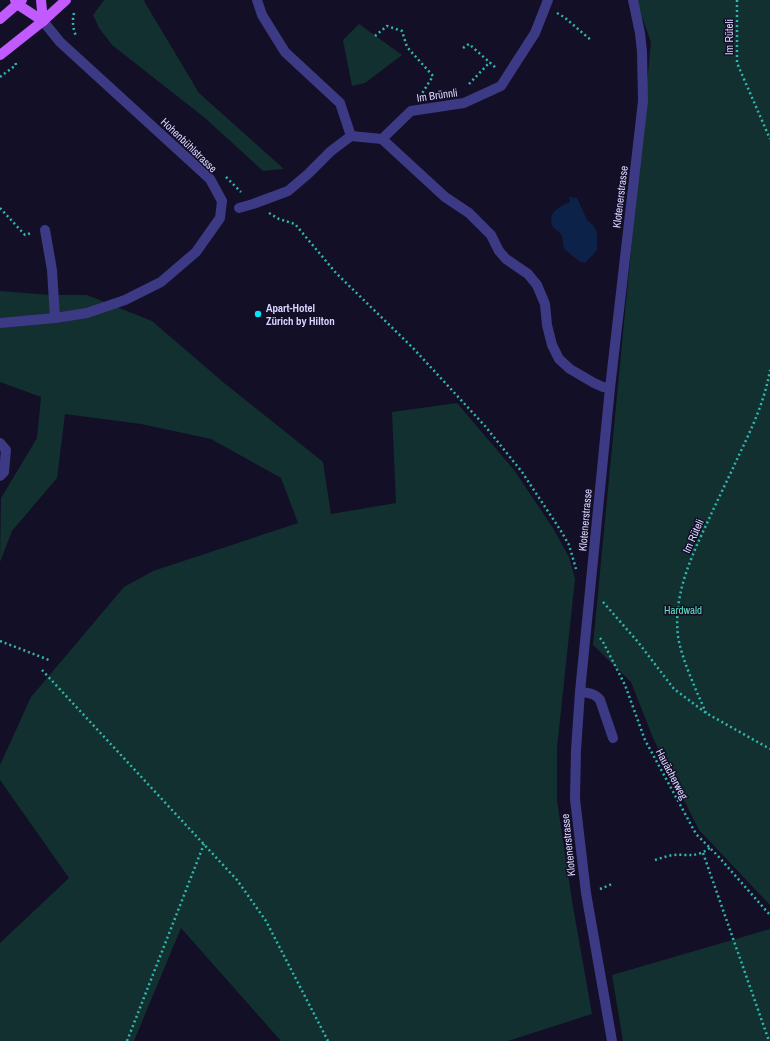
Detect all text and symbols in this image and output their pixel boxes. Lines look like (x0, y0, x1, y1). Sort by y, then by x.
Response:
street label: Im Rüteli (722, 19, 736, 55)
street label: Im Brünnli (416, 85, 458, 105)
street label: Hohenbühlstrasse (158, 115, 220, 175)
street label: Klotenerstrasse (609, 165, 631, 229)
place label: Apart-Hotel Zürich by Hilton (266, 301, 335, 328)
marker: Apart-Hotel Zürich by Hilton (253, 309, 263, 319)
street label: Klotenerstrasse (575, 488, 595, 552)
street label: Im Rüteli (679, 517, 707, 555)
park label: Hardwald (664, 603, 702, 617)
street label: Hauächerweg (653, 746, 691, 802)
street label: Klotenerstrasse (558, 813, 578, 877)

